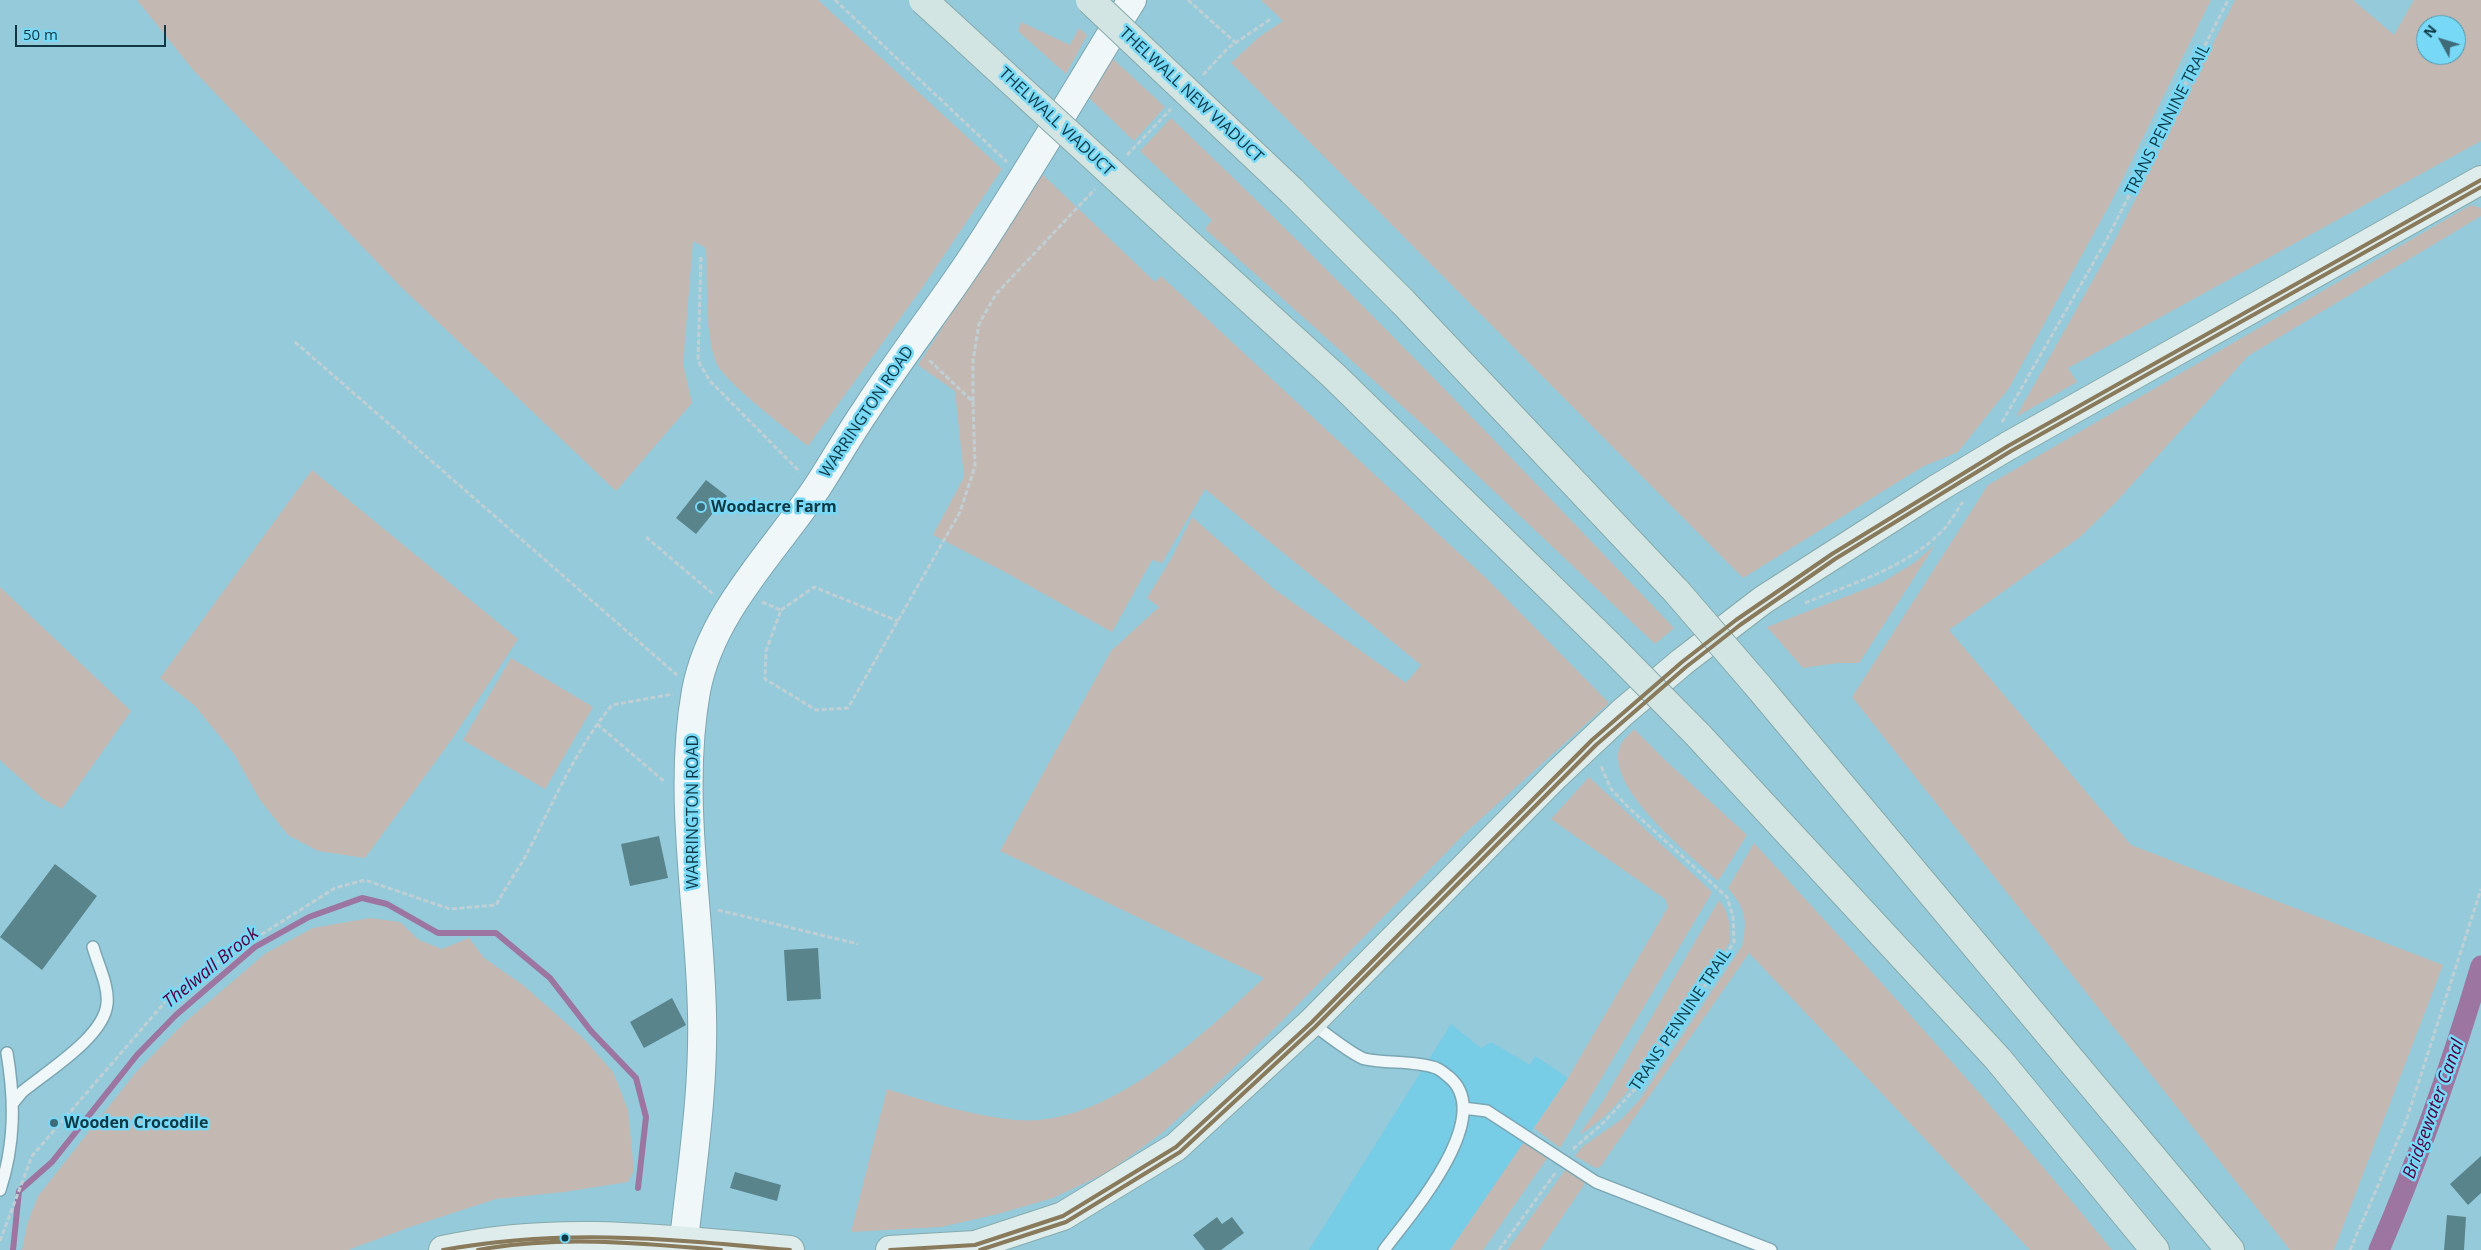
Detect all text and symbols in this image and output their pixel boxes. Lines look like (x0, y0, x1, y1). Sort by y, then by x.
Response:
scale bar (18, 15, 169, 47)
north arrow (2416, 15, 2466, 65)
text: N (2419, 20, 2441, 41)
street label: THELWALL NEW VIADUCT (1115, 23, 1267, 167)
text: 50 m (23, 24, 58, 44)
street label: TRANS PENNINE TRAIL (2121, 41, 2215, 199)
street label: THELWALL VIADUCT (995, 64, 1117, 180)
street label: WARRINGTON ROAD (816, 343, 918, 481)
place label: Woodacre Farm (711, 497, 837, 517)
marker: Woodacre Farm (695, 501, 707, 513)
street label: WARRINGTON ROAD (683, 735, 703, 889)
water label: Thelwall Brook (159, 923, 263, 1013)
street label: TRANS PENNINE TRAIL (1626, 945, 1736, 1095)
water label: Bridgewater Canal (2399, 1036, 2469, 1182)
place label: Wooden Crocodile (64, 1113, 208, 1133)
marker: Wooden Crocodile (48, 1117, 60, 1129)
unlabelled marker (560, 1233, 570, 1243)

